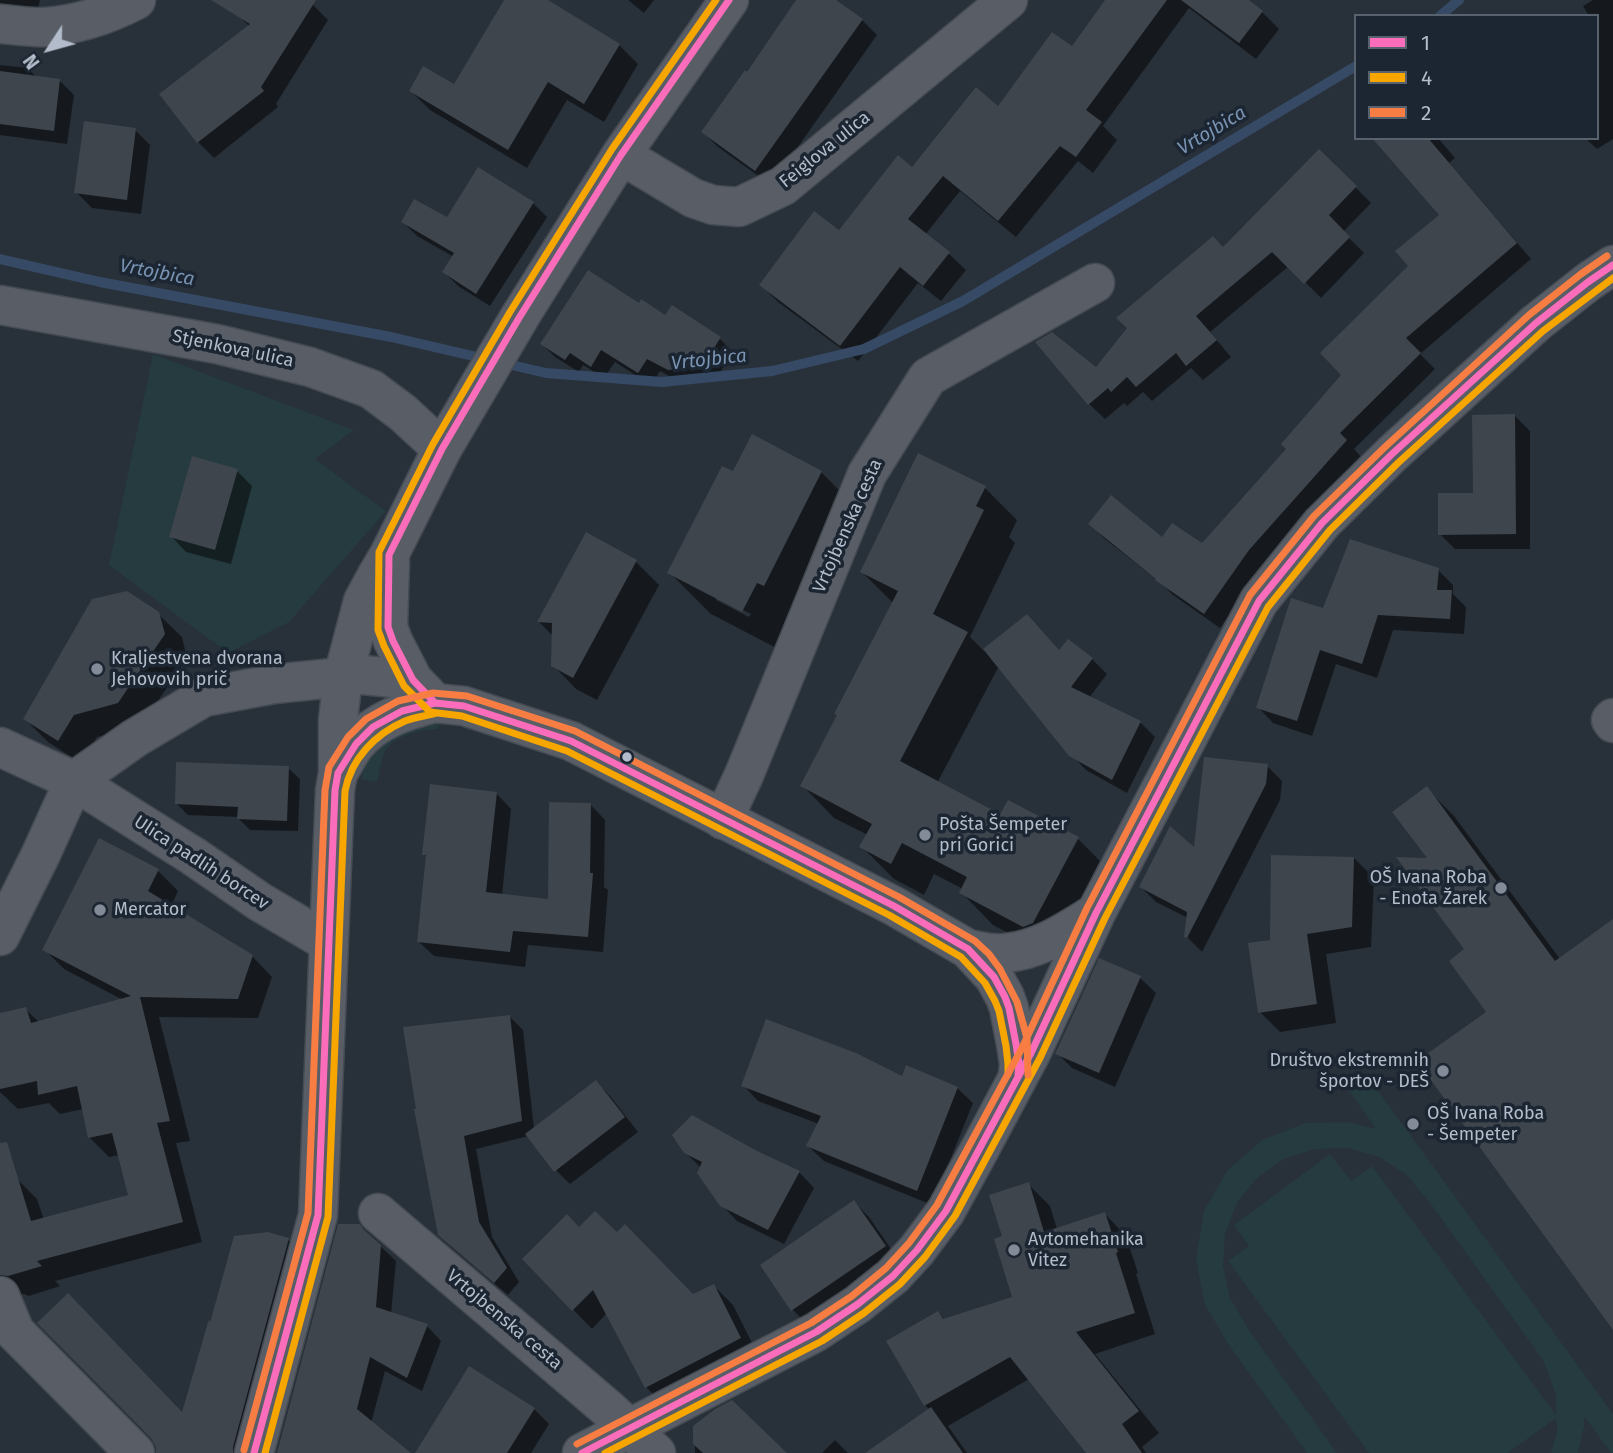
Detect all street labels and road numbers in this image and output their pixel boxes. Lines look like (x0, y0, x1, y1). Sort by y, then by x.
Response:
street label: Feiglova ulica (775, 107, 875, 193)
street label: Stjenkova ulica (170, 326, 296, 372)
street label: Vrtojbenska cesta (809, 456, 887, 596)
street label: Ulica padlih borcev (130, 811, 272, 915)
street label: Vrtojbenska cesta (442, 1265, 566, 1375)

